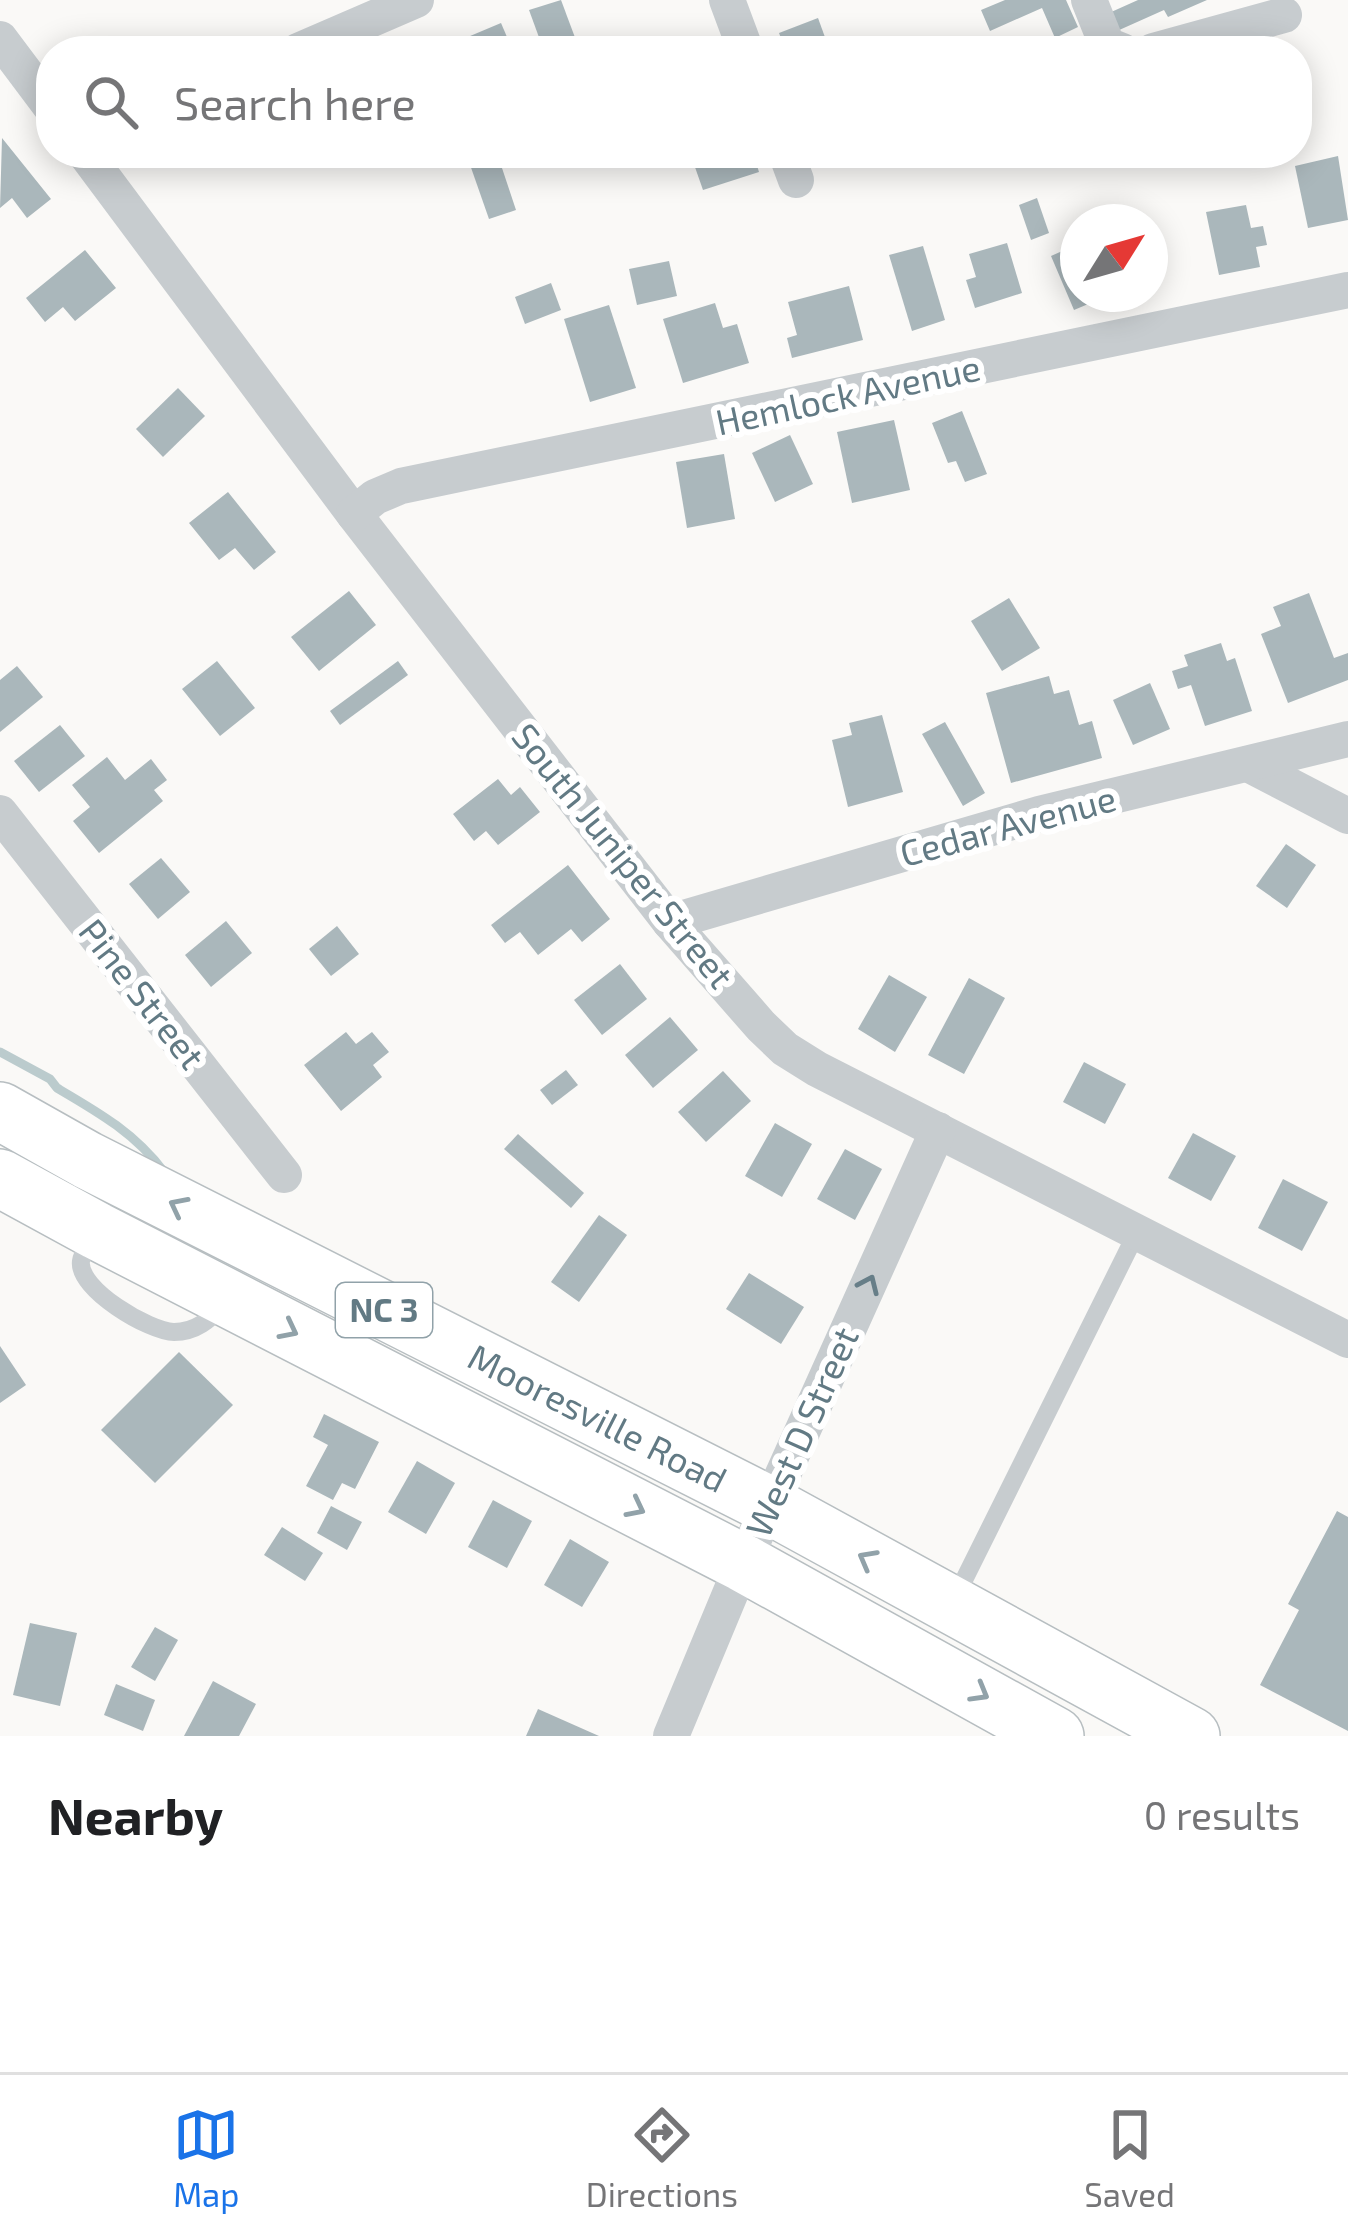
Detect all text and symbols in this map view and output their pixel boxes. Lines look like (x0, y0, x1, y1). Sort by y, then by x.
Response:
search box (36, 36, 1312, 168)
icon: search (78, 69, 144, 135)
text: Search here (174, 75, 416, 129)
north arrow (1060, 204, 1168, 312)
street label: Hemlock Avenue (711, 344, 984, 443)
street label: South Juniper Street (504, 714, 744, 996)
street label: Cedar Avenue (895, 775, 1120, 874)
street label: Pine Street (71, 910, 215, 1077)
one-way arrow (168, 1197, 190, 1220)
one-way arrow (855, 1275, 878, 1296)
road number: NC 3 (336, 1283, 432, 1337)
one-way arrow (277, 1316, 298, 1340)
street label: West D Street (735, 1320, 866, 1543)
street label: Mooresville Road (462, 1334, 735, 1500)
one-way arrow (624, 1494, 645, 1518)
one-way arrow (858, 1550, 880, 1573)
one-way arrow (967, 1678, 988, 1701)
text: Nearby (48, 1784, 223, 1845)
text: 0 results (1144, 1791, 1300, 1838)
tab: Map (173, 2102, 239, 2214)
tab: Directions (586, 2102, 738, 2214)
tab: Saved (1084, 2102, 1175, 2214)

